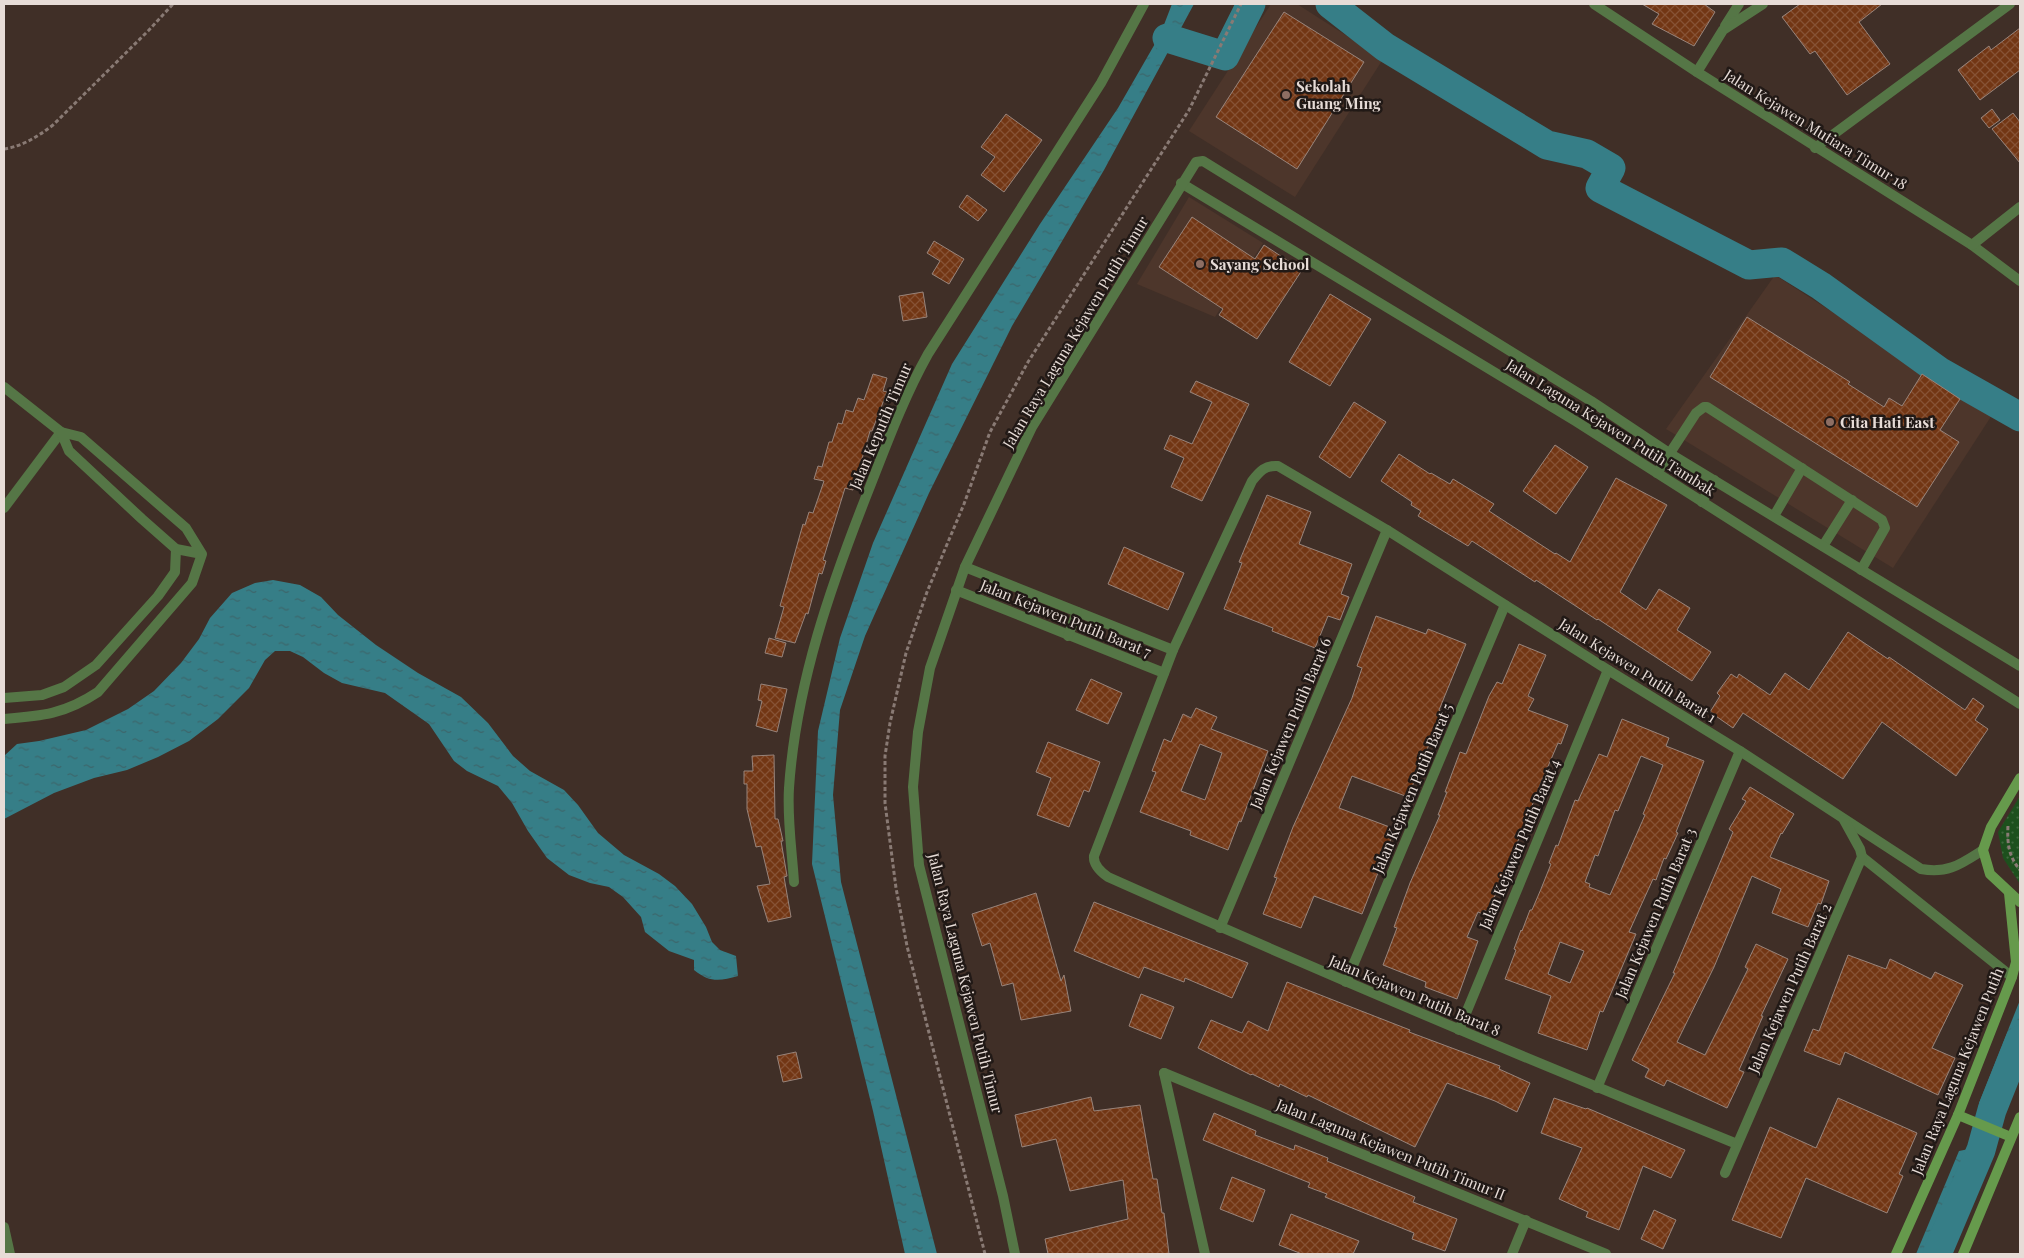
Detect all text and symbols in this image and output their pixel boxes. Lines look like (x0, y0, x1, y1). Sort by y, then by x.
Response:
street label: Jalan Kejawen Mutiara Timur 18 (1720, 64, 1911, 194)
place label: Sekolah Guang Ming (1296, 76, 1382, 113)
marker: Sekolah Guang Ming (1280, 89, 1292, 101)
street label: Jalan Raya Laguna Kejawen Putih Timur (997, 212, 1153, 453)
place label: Sayang School (1210, 254, 1310, 274)
marker: Sayang School (1194, 258, 1206, 270)
street label: Jalan Laguna Kejawen Putih Tambak (1502, 354, 1720, 500)
street label: Jalan Keputih Timur (844, 359, 916, 493)
place label: Cita Hati East (1840, 412, 1935, 432)
marker: Cita Hati East (1824, 416, 1836, 428)
street label: Jalan Kejawen Putih Barat 7 (977, 574, 1154, 661)
street label: Jalan Kejawen Putih Barat 1 (1555, 613, 1721, 727)
street label: Jalan Kejawen Putih Barat 6 (1244, 634, 1335, 813)
street label: Jalan Kejawen Putih Barat 5 (1367, 700, 1457, 877)
street label: Jalan Kejawen Putih Barat 4 (1474, 756, 1564, 933)
street label: Jalan Kejawen Putih Barat 3 (1610, 825, 1700, 1002)
street label: Jalan Raya Laguna Kejawen Putih Timur (924, 850, 1008, 1115)
street label: Jalan Kejawen Putih Barat 2 (1742, 900, 1835, 1077)
street label: Jalan Kejawen Putih Barat 8 (1325, 949, 1504, 1040)
street label: Jalan Raya Laguna Kejawen Putih (1906, 964, 2008, 1178)
street label: Jalan Laguna Kejawen Putih Timur II (1273, 1093, 1508, 1204)

